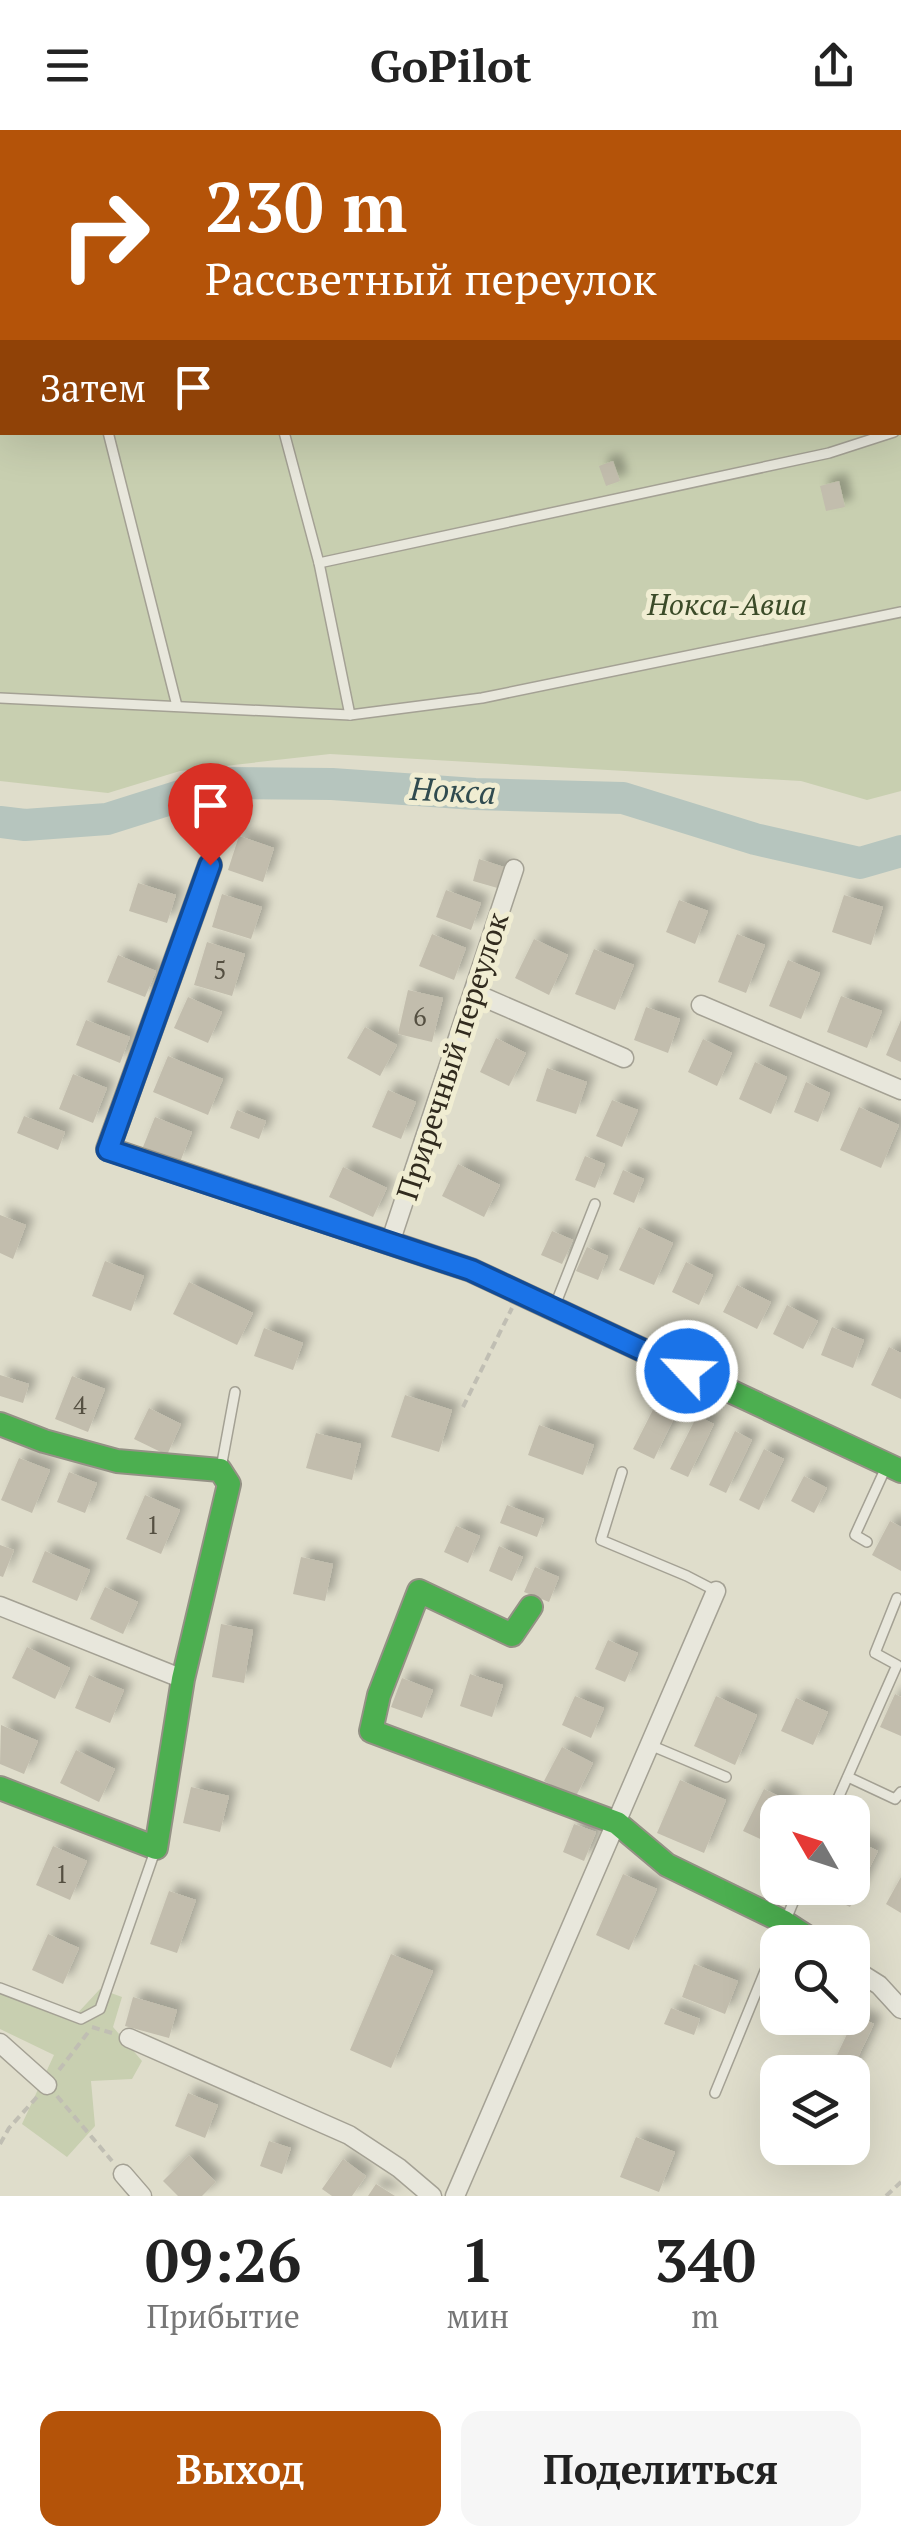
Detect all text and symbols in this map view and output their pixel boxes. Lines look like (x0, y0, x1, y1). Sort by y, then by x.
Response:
text: GoPilot (370, 35, 531, 95)
icon: menu (40, 38, 95, 93)
icon: share (806, 38, 861, 93)
text: 230 m (205, 159, 407, 252)
icon: right (40, 170, 170, 300)
text: Рассветный переулок (205, 248, 657, 308)
icon: arrive (166, 360, 221, 415)
text: Затем (40, 363, 146, 413)
park label: Нокса-Авиа (646, 584, 807, 624)
pin (168, 763, 253, 866)
water label: Нокса (408, 767, 497, 813)
icon: arrive (183, 778, 238, 833)
street label: Приречный переулок (387, 906, 518, 1205)
house number: 5 (213, 953, 227, 986)
house number: 6 (413, 1000, 427, 1033)
position arrow (635, 1319, 739, 1423)
house number: 4 (73, 1388, 87, 1421)
house number: 1 (146, 1508, 160, 1541)
north arrow (760, 1795, 870, 1905)
map controls (760, 1795, 870, 2165)
house number: 1 (55, 1857, 69, 1890)
button: search (760, 1925, 870, 2035)
button: layers (760, 2055, 870, 2165)
text: 09:26 (145, 2220, 301, 2299)
text: 1 (461, 2220, 495, 2299)
text: 340 (654, 2220, 756, 2299)
text: Прибытие (146, 2295, 300, 2337)
text: мин (446, 2295, 509, 2337)
text: m (691, 2295, 719, 2337)
button: Выход (40, 2411, 441, 2526)
button: Поделиться (461, 2411, 861, 2526)

